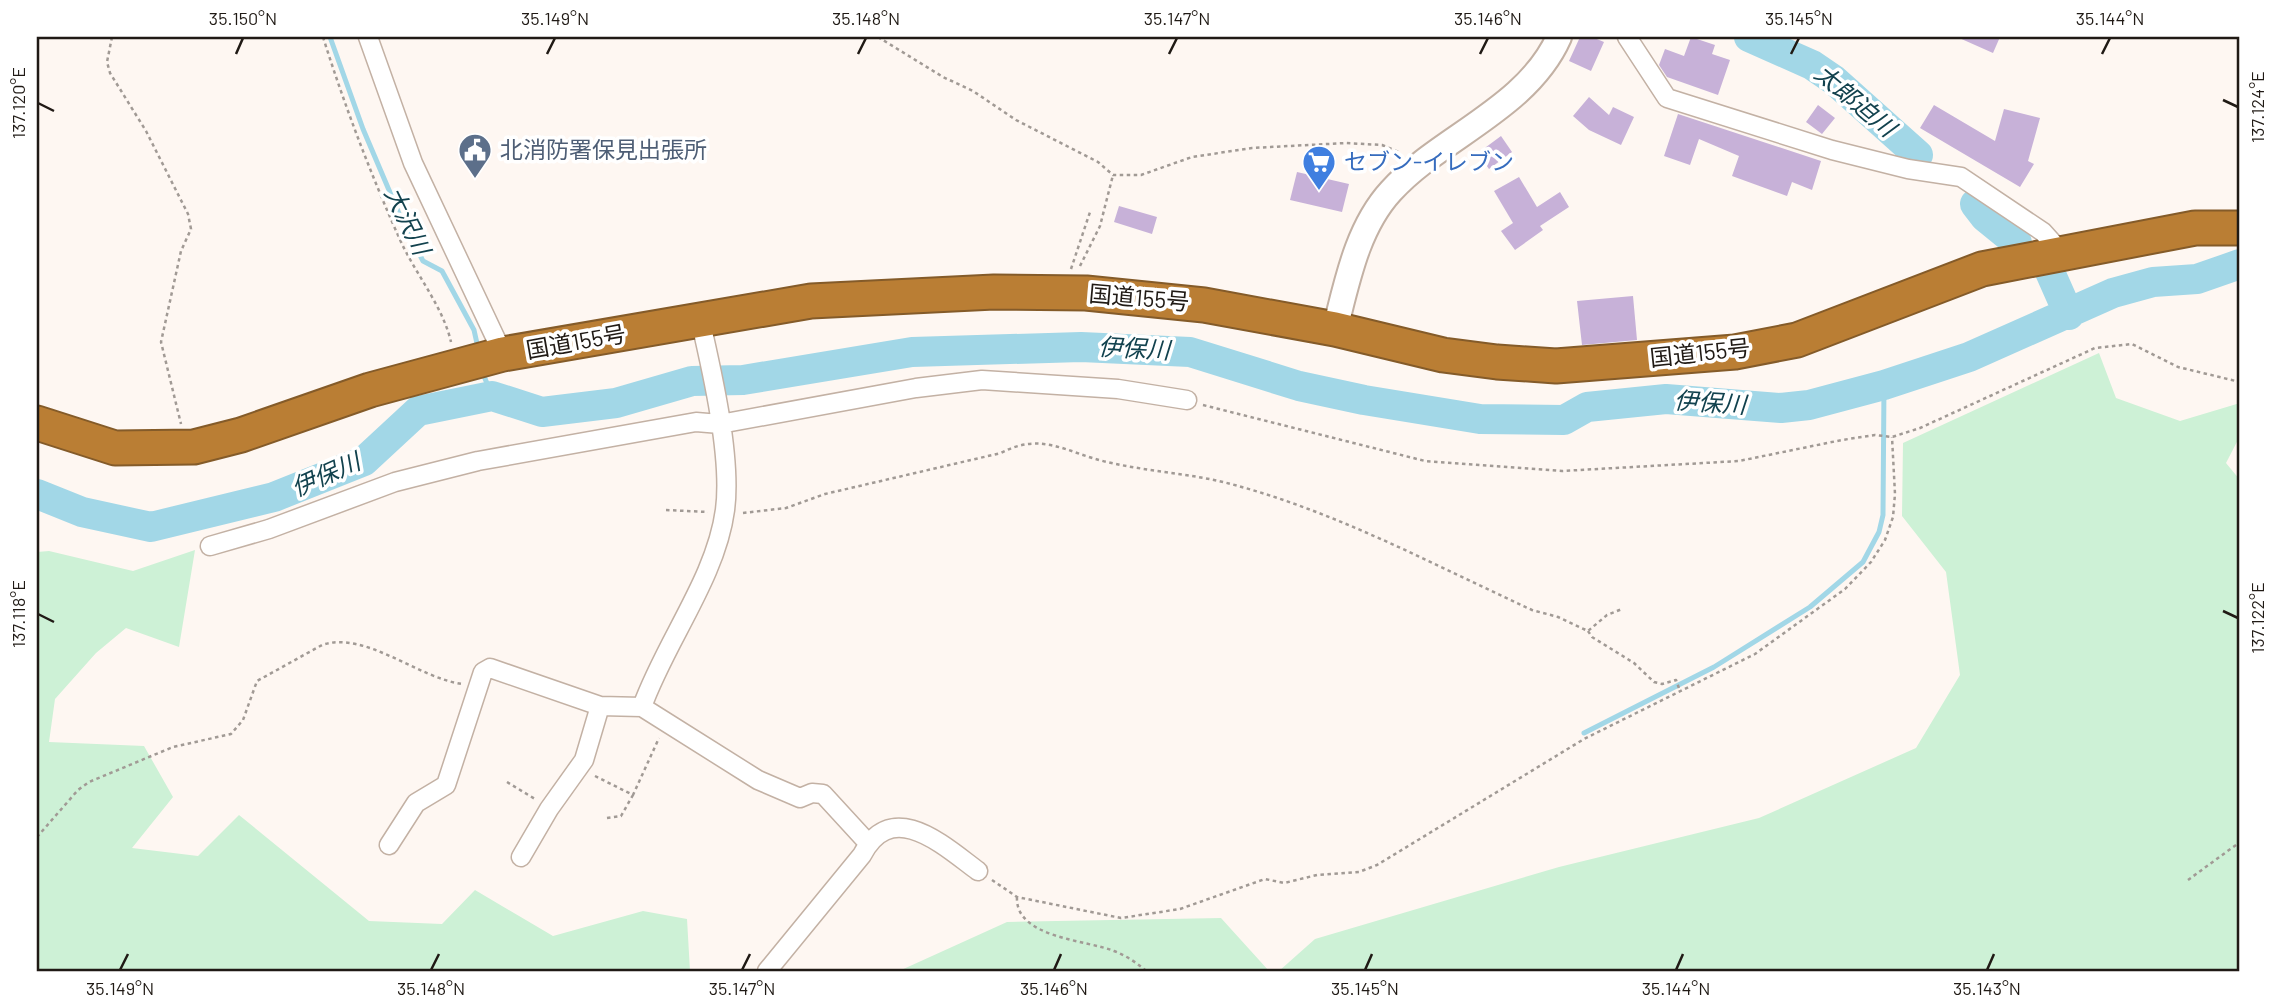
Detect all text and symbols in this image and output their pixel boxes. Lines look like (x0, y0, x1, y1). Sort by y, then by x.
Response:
text: 35.150°N (209, 7, 277, 29)
text: 35.149°N (521, 7, 589, 29)
text: 35.148°N (832, 7, 900, 29)
text: 35.147°N (1144, 7, 1210, 29)
text: 35.146°N (1454, 7, 1522, 29)
text: 35.145°N (1765, 7, 1833, 29)
text: 35.144°N (2076, 7, 2144, 29)
water label: 太郎迫川 (1810, 58, 1904, 144)
text: 137.120°E (7, 67, 29, 139)
text: 137.124°E (2246, 71, 2268, 143)
public building icon: 北消防署保見出張所 (456, 131, 494, 180)
place label: 北消防署保見出張所 (500, 135, 707, 163)
supermarket icon: セブン-イレブン (1300, 143, 1338, 192)
place label: セブン-イレブン (1344, 147, 1514, 175)
water label: 大沢川 (380, 182, 438, 262)
street label: 国道155号 (1088, 279, 1190, 315)
street label: 国道155号 (524, 318, 628, 364)
water label: 伊保川 (1097, 331, 1174, 364)
street label: 国道155号 (1648, 333, 1751, 371)
water label: 伊保川 (1673, 385, 1750, 419)
water label: 伊保川 (287, 445, 367, 502)
text: 137.118°E (7, 580, 29, 648)
text: 137.122°E (2246, 582, 2268, 654)
text: 35.149°N (86, 977, 154, 999)
text: 35.148°N (397, 977, 465, 999)
text: 35.147°N (709, 977, 775, 999)
text: 35.146°N (1020, 977, 1088, 999)
text: 35.145°N (1331, 977, 1399, 999)
text: 35.144°N (1642, 977, 1710, 999)
text: 35.143°N (1953, 977, 2021, 999)

